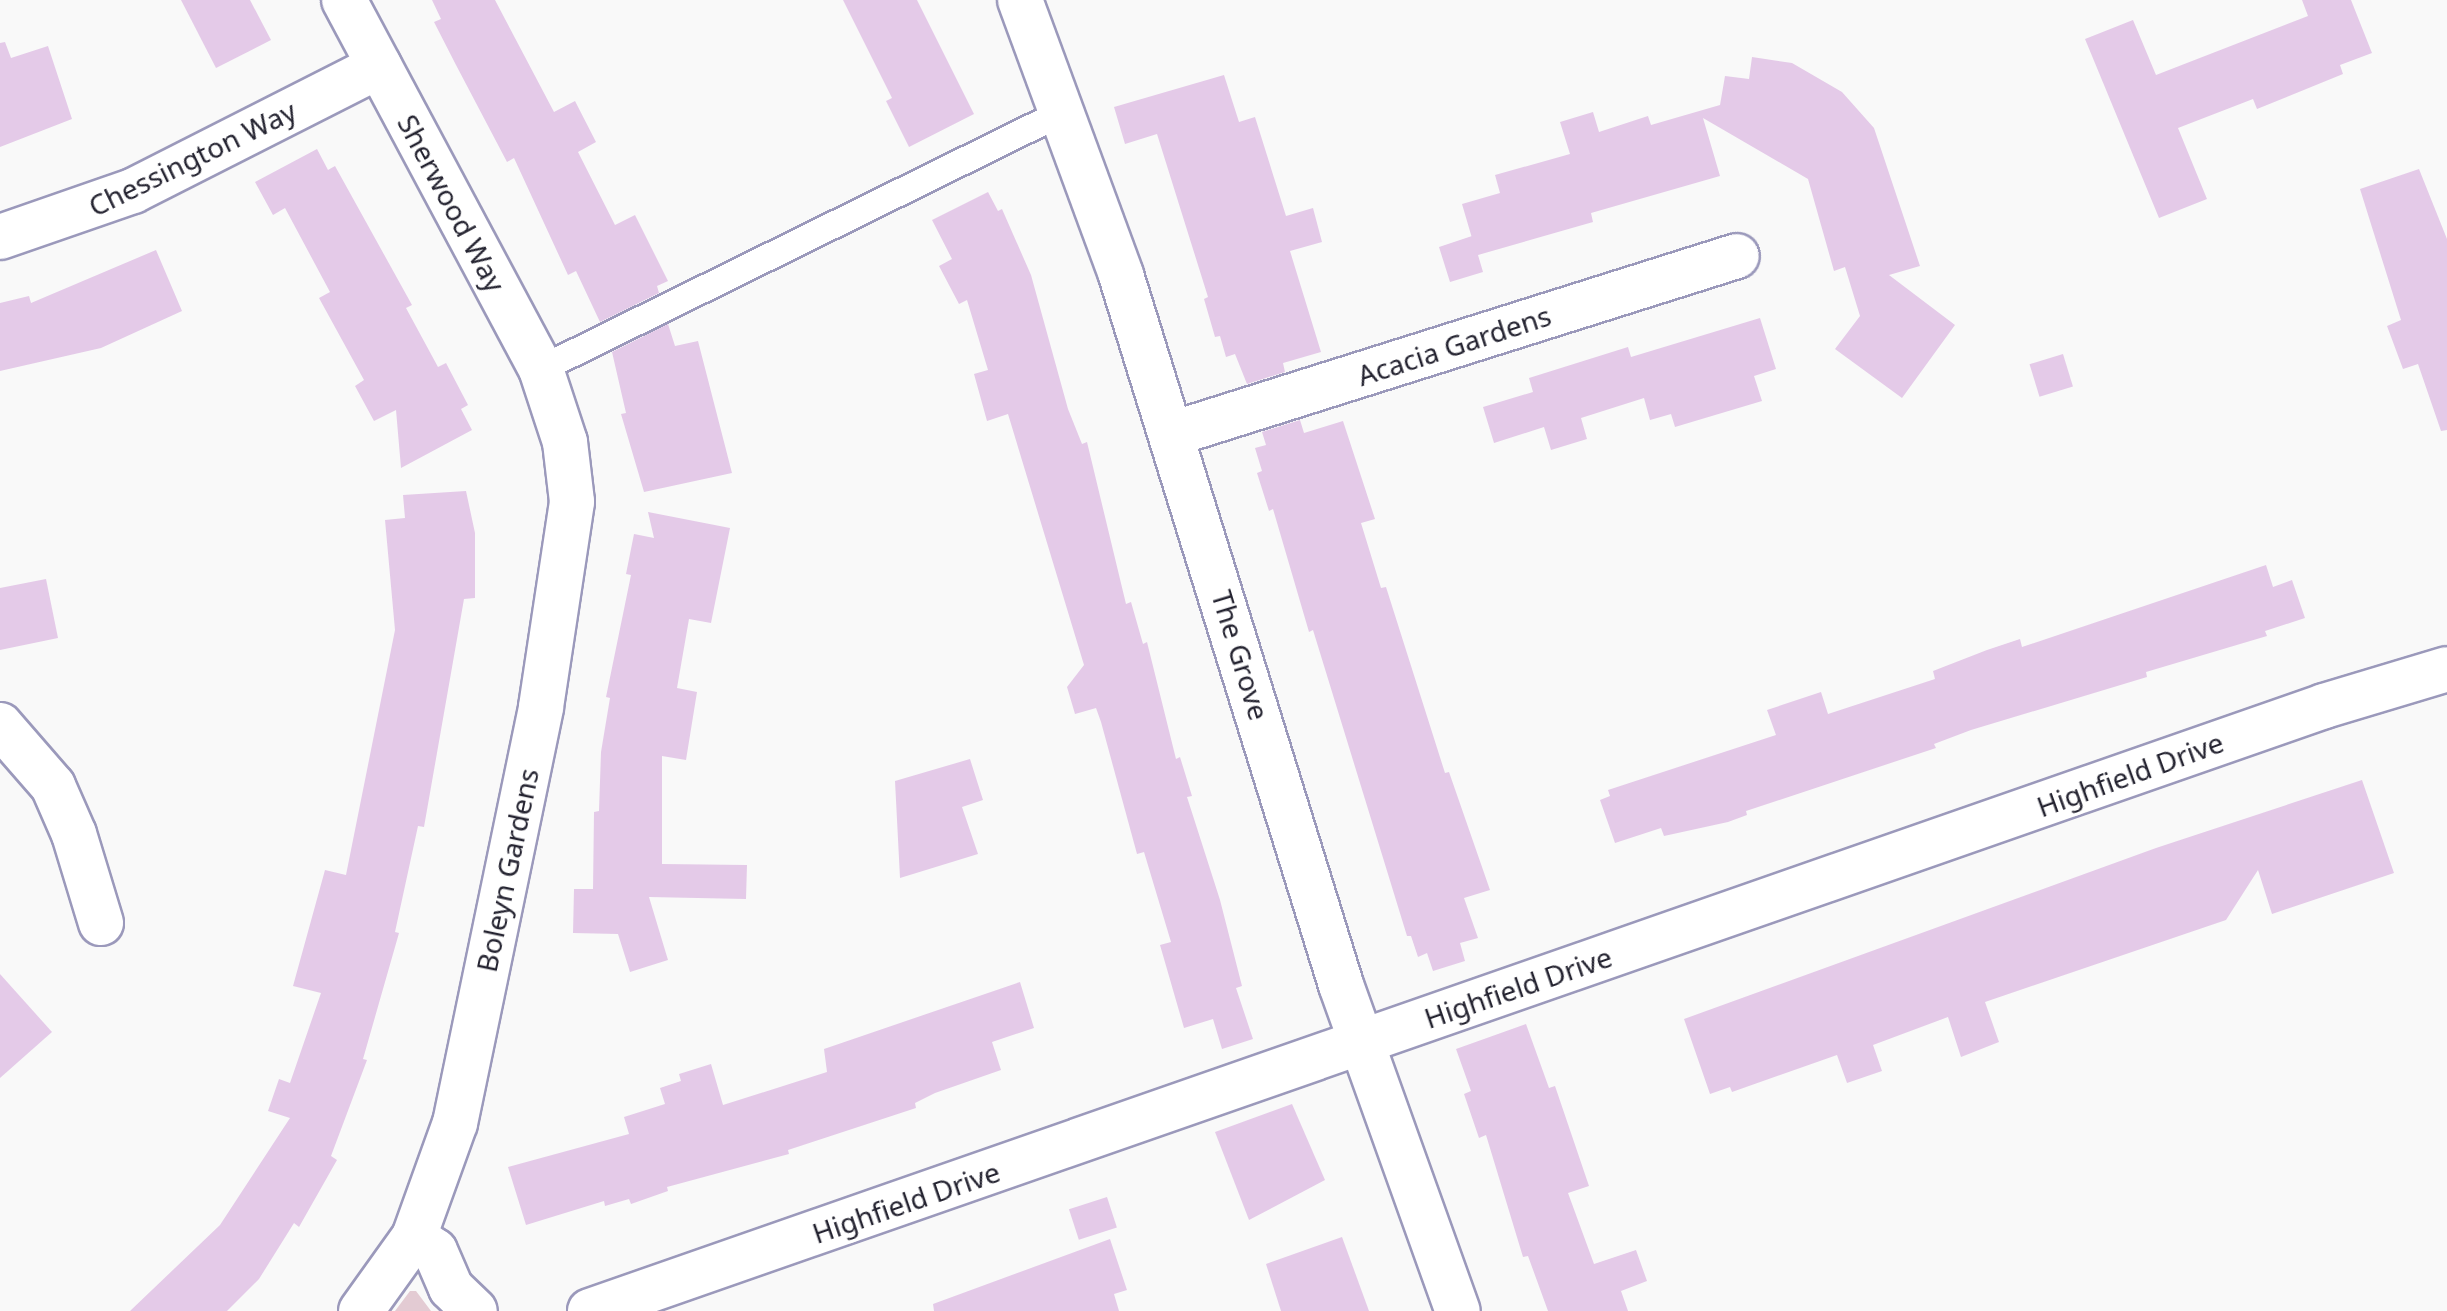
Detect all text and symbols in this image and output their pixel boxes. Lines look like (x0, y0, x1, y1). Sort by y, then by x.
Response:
street label: Chessington Way (83, 93, 301, 223)
street label: Sherwood Way (391, 109, 513, 297)
street label: Acacia Gardens (1353, 298, 1555, 392)
street label: The Grove (1205, 586, 1277, 724)
street label: Highfield Drive (2032, 725, 2228, 823)
street label: Boleyn Gardens (469, 765, 545, 975)
street label: Highfield Drive (1420, 939, 1616, 1035)
street label: Highfield Drive (808, 1154, 1004, 1250)

